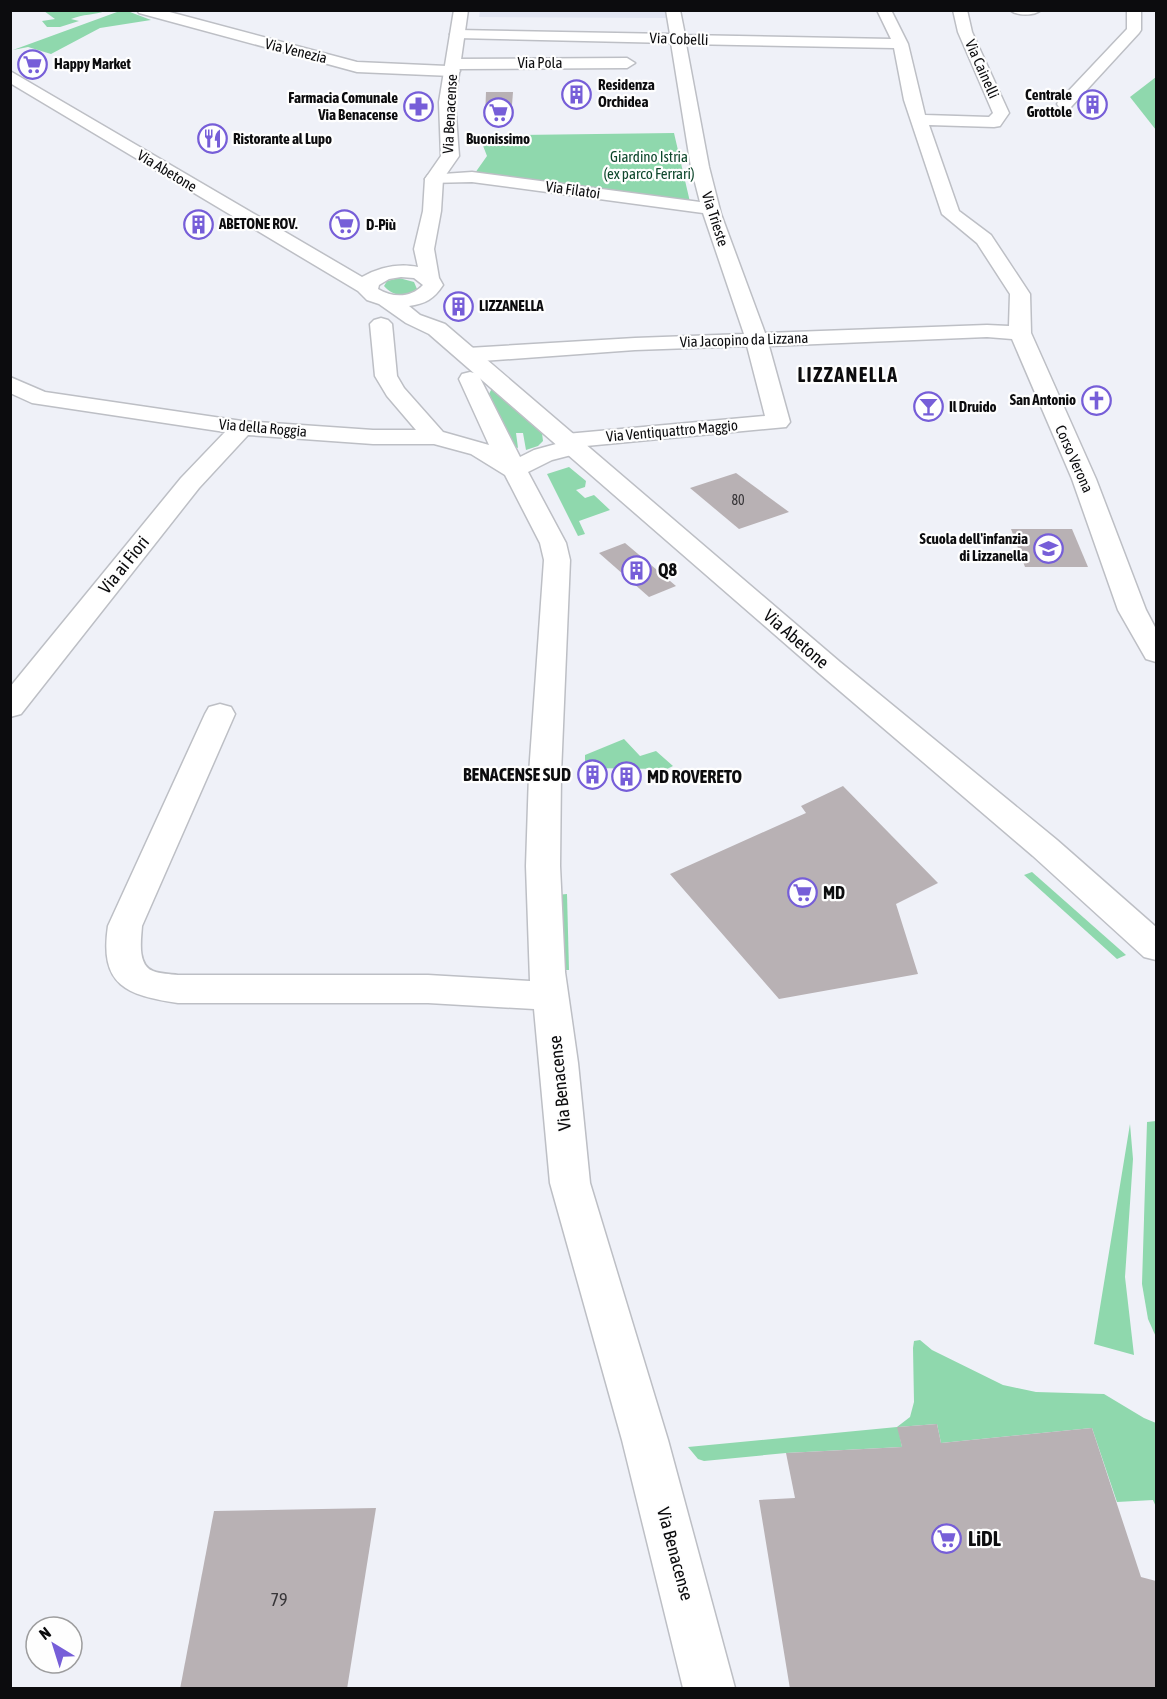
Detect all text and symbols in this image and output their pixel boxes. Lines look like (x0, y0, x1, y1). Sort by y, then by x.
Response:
street label: Via Cobelli (649, 29, 709, 48)
street label: Via Venezia (263, 35, 329, 66)
street label: Via Cainelli (962, 37, 1003, 101)
supermarket icon: Happy Market (17, 48, 49, 80)
street label: Via Pola (517, 54, 563, 71)
place label: Happy Market (54, 55, 132, 72)
street label: Via Benacense (439, 74, 460, 154)
place label: Residenza Orchidea (598, 76, 655, 110)
building icon: Residenza Orchidea (561, 78, 593, 110)
place label: Centrale Grottole (1025, 86, 1072, 120)
building icon: Centrale Grottole (1077, 88, 1109, 120)
place label: Farmacia Comunale Via Benacense (288, 89, 398, 123)
pharmacy icon: Farmacia Comunale Via Benacense (403, 91, 435, 123)
supermarket icon: Buonissimo (482, 96, 514, 128)
restaurant icon: Ristorante al Lupo (196, 123, 228, 155)
place label: Ristorante al Lupo (233, 130, 332, 147)
place label: Buonissimo (466, 130, 530, 147)
street label: Via Abetone (134, 146, 200, 195)
park label: Giardino Istria (ex parco Ferrari) (603, 148, 695, 182)
street label: Via Filatoi (545, 177, 601, 202)
street label: Via Trieste (699, 189, 732, 249)
building icon: ABETONE ROV. (182, 208, 214, 240)
supermarket icon: D-Più (329, 209, 361, 241)
place label: ABETONE ROV. (218, 215, 298, 232)
place label: D-Più (366, 216, 396, 233)
building icon: LIZZANELLA (442, 290, 474, 322)
place label: LIZZANELLA (479, 297, 544, 314)
street label: Via Jacopino da Lizzana (679, 329, 809, 350)
district label: LIZZANELLA (797, 363, 899, 386)
church icon: San Antonio (1081, 384, 1113, 416)
bar icon: Il Druido (912, 391, 944, 423)
place label: San Antonio (1010, 391, 1076, 408)
place label: Il Druido (949, 398, 997, 415)
street label: Via della Roggia (218, 415, 308, 440)
street label: Via Ventiquattro Maggio (605, 416, 739, 445)
street label: Corso Verona (1052, 422, 1097, 495)
house number: 80 (731, 492, 745, 508)
place label: Scuola dell'infanzia di Lizzanella (920, 530, 1028, 564)
street label: Via ai Fiori (94, 532, 153, 598)
school or university icon: Scuola dell'infanzia di Lizzanella (1033, 532, 1065, 564)
building icon: Q8 (621, 554, 653, 586)
place label: Q8 (658, 559, 678, 580)
street label: Via Abetone (759, 605, 833, 673)
building icon: BENACENSE SUD (576, 759, 608, 791)
building icon: MD ROVERETO (610, 761, 642, 793)
place label: BENACENSE SUD (463, 764, 571, 785)
place label: MD ROVERETO (647, 766, 742, 787)
supermarket icon: MD (786, 877, 818, 909)
place label: MD (823, 882, 845, 903)
street label: Via Benacense (544, 1034, 575, 1132)
street label: Via Benacense (653, 1505, 698, 1603)
supermarket icon: LiDL (931, 1523, 963, 1555)
place label: LiDL (968, 1526, 1001, 1550)
house number: 79 (271, 1589, 287, 1610)
north arrow (24, 1615, 84, 1675)
text: N (35, 1623, 54, 1643)

